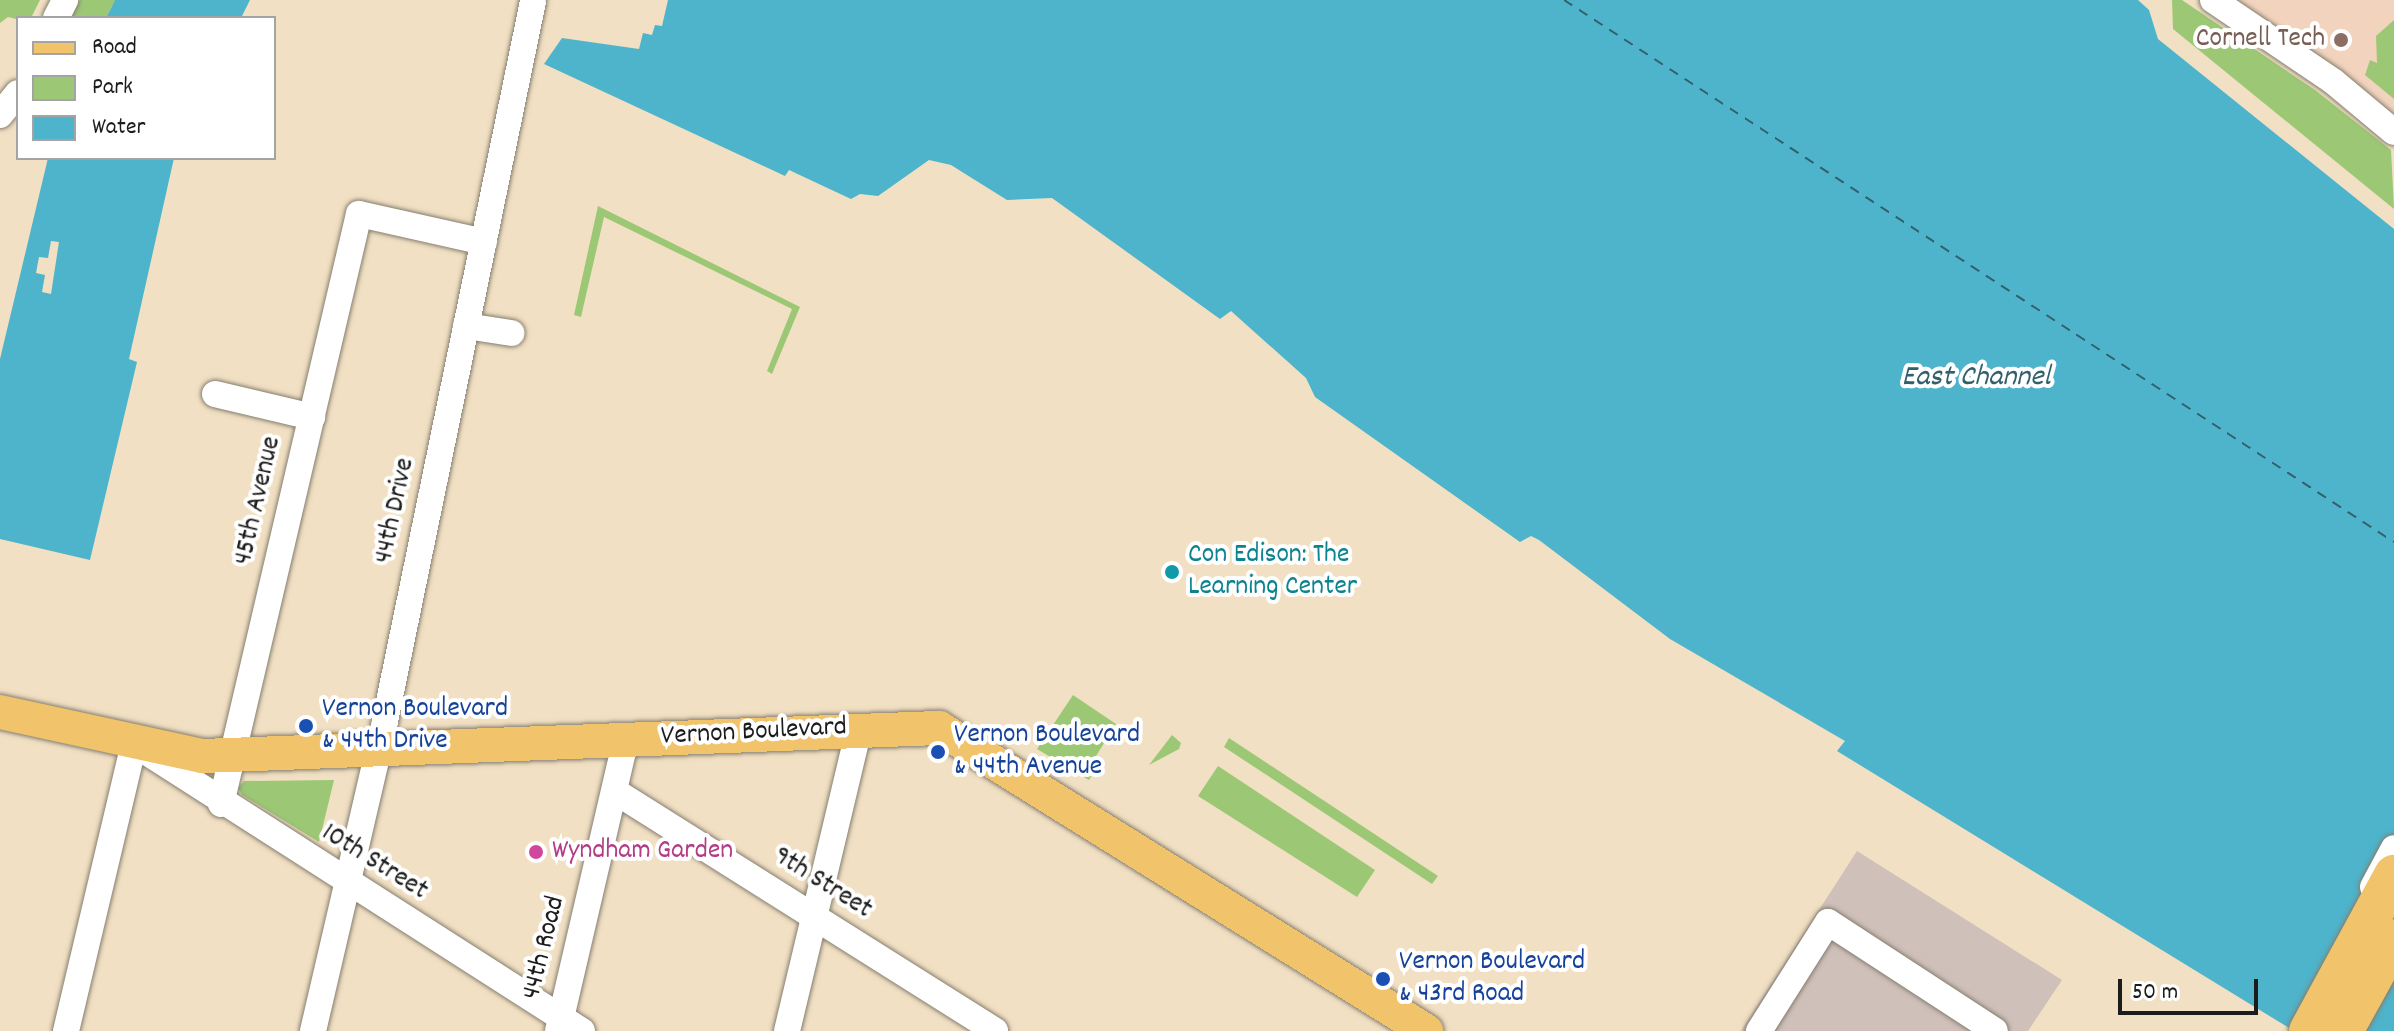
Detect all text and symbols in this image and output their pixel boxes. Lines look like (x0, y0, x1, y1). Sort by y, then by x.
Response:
legend (16, 16, 276, 160)
place label: Cornell Tech (2196, 23, 2325, 57)
text: Road (92, 31, 137, 65)
marker: Cornell Tech (2332, 31, 2350, 49)
text: Park (92, 71, 133, 105)
text: Water (92, 111, 145, 145)
water label: East Channel (1902, 361, 2050, 397)
street label: 45th Avenue (228, 434, 290, 568)
street label: 44th Drive (368, 455, 424, 567)
place label: Con Edison: The Learning Center (1188, 539, 1357, 605)
marker: Con Edison: The Learning Center (1163, 563, 1181, 581)
place label: Vernon Boulevard & 44th Drive (322, 693, 508, 759)
street label: Vernon Boulevard (660, 711, 848, 755)
marker: Vernon Boulevard & 44th Drive (297, 717, 315, 735)
place label: Vernon Boulevard & 44th Avenue (954, 719, 1140, 785)
marker: Vernon Boulevard & 44th Avenue (929, 743, 947, 761)
street label: 10th Street (315, 817, 433, 909)
place label: Wyndham Garden (552, 835, 733, 869)
street label: 9th Street (766, 840, 878, 928)
marker: Wyndham Garden (527, 843, 545, 861)
street label: 44th Road (516, 893, 574, 1003)
place label: Vernon Boulevard & 43rd Road (1399, 946, 1585, 1012)
scale bar (2122, 963, 2262, 1013)
marker: Vernon Boulevard & 43rd Road (1374, 970, 1392, 988)
text: 50 m (2132, 976, 2178, 1010)

